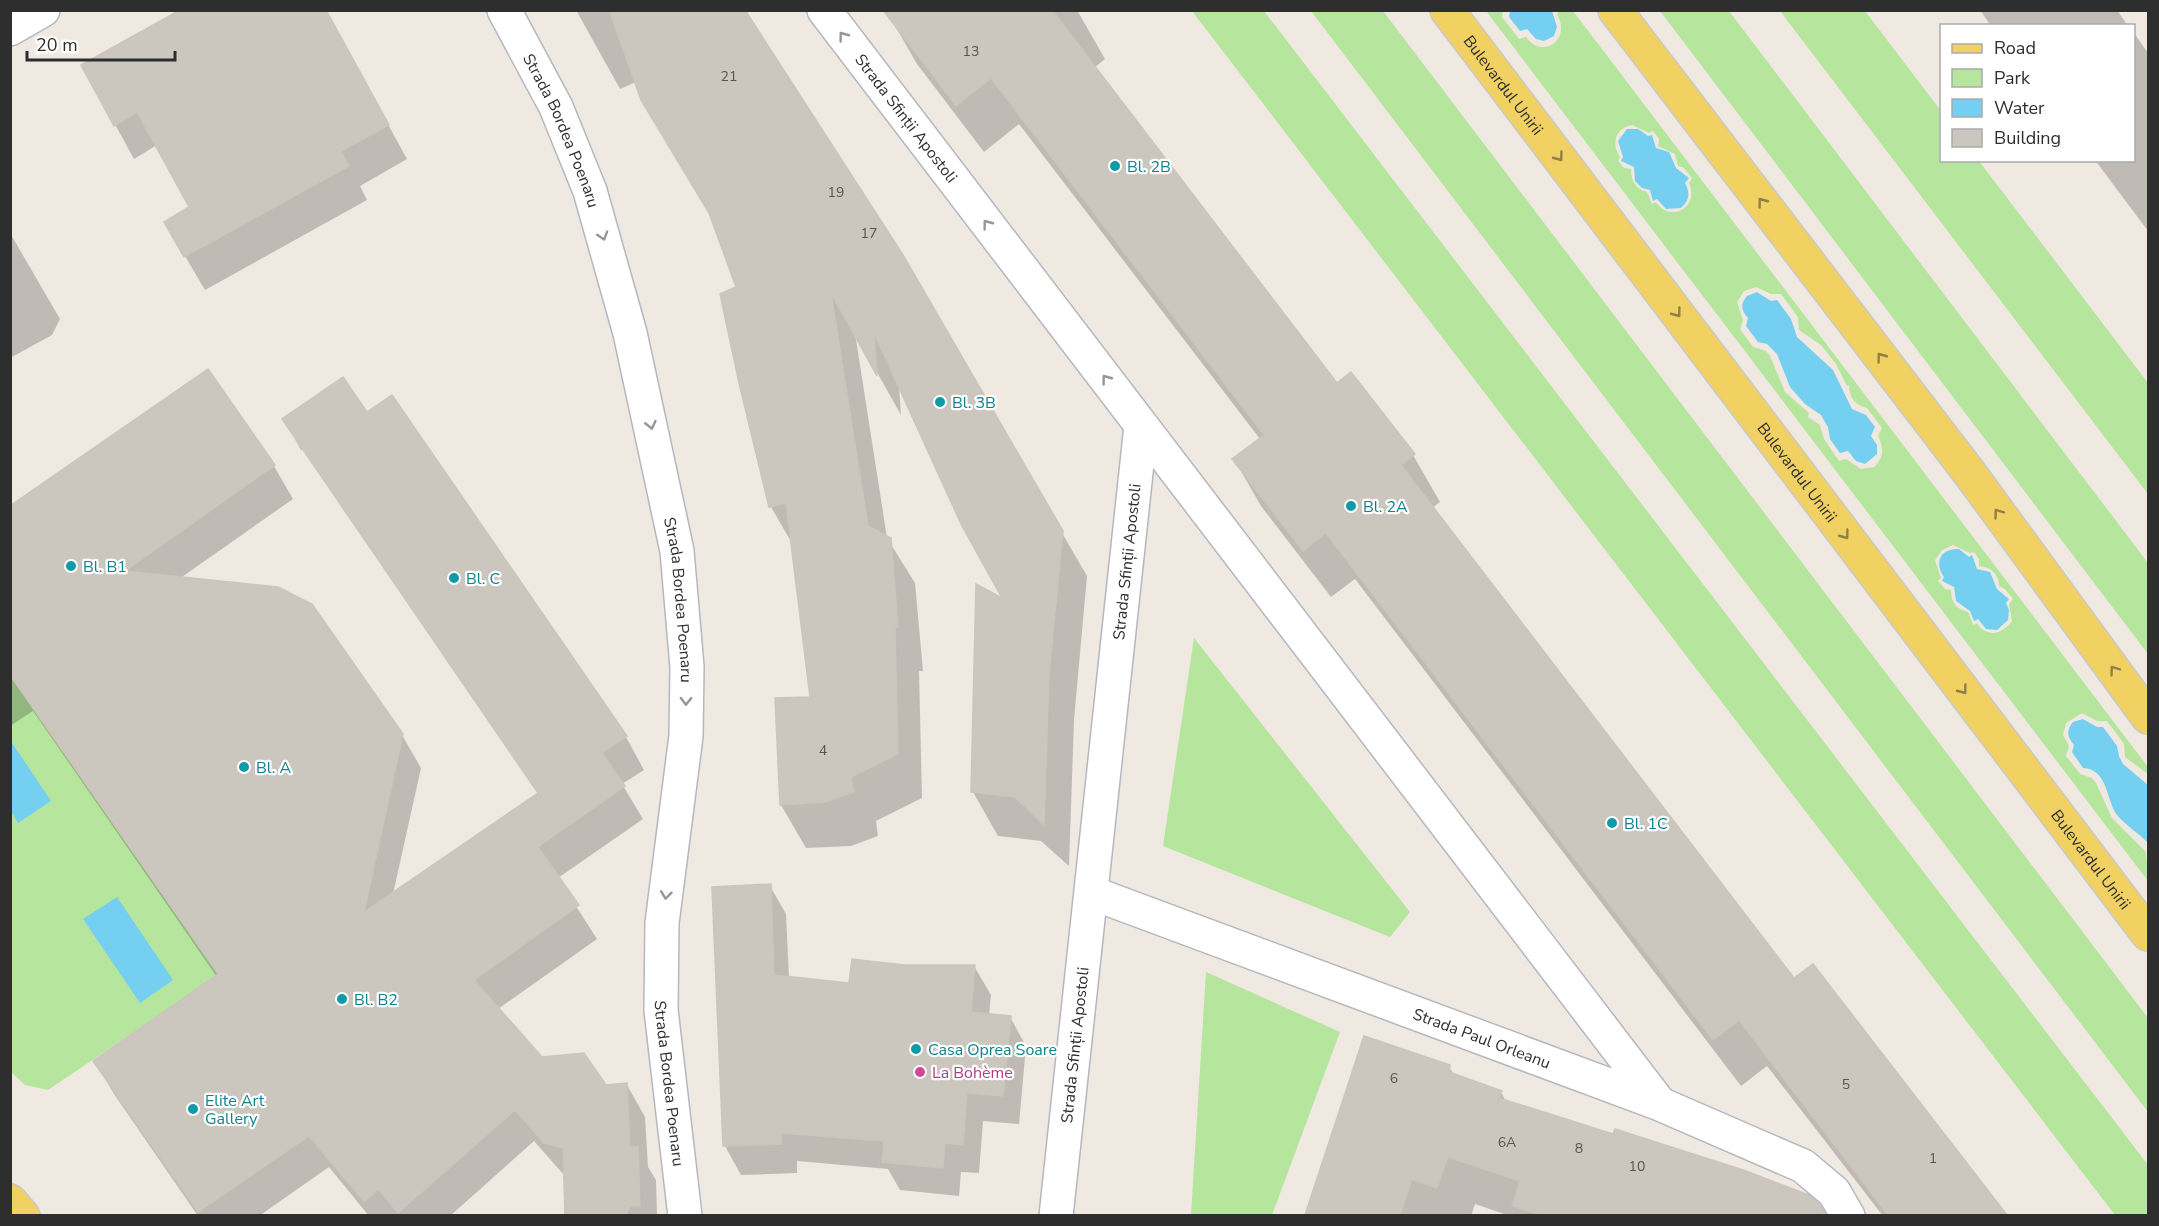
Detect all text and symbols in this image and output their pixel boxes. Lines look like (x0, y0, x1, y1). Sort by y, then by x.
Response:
scale bar (27, 24, 176, 62)
legend (1940, 24, 2135, 162)
street label: Bulevardul Unirii (1458, 31, 1548, 140)
one-way arrow (840, 32, 851, 43)
text: 20 m (36, 33, 78, 57)
text: Road (1994, 36, 2036, 60)
house number: 13 (963, 42, 979, 61)
street label: Strada Bordea Poenaru (517, 50, 604, 210)
street label: Strada Sfinții Apostoli (849, 50, 962, 188)
text: Park (1994, 66, 2031, 90)
house number: 21 (721, 67, 737, 86)
text: Water (1994, 96, 2045, 120)
text: Building (1994, 126, 2061, 150)
one-way arrow (1551, 151, 1562, 162)
place label: Bl. 2B (1127, 156, 1171, 178)
marker: Bl. 2B (1108, 159, 1122, 173)
house number: 19 (828, 183, 844, 202)
one-way arrow (1758, 198, 1769, 209)
one-way arrow (984, 220, 995, 231)
house number: 17 (861, 224, 877, 243)
one-way arrow (596, 230, 608, 241)
one-way arrow (1669, 306, 1680, 317)
one-way arrow (1877, 353, 1888, 364)
one-way arrow (1102, 375, 1113, 386)
place label: Bl. 3B (952, 392, 996, 414)
marker: Bl. 3B (933, 395, 947, 409)
street label: Bulevardul Unirii (1752, 418, 1842, 527)
one-way arrow (644, 420, 657, 430)
street label: Strada Sfinții Apostoli (1108, 483, 1147, 641)
place label: Bl. 2A (1363, 496, 1408, 518)
marker: Bl. 2A (1344, 499, 1358, 513)
one-way arrow (1995, 508, 2006, 519)
street label: Strada Bordea Poenaru (658, 515, 697, 683)
one-way arrow (1838, 528, 1849, 539)
place label: Bl. B1 (83, 556, 127, 578)
marker: Bl. B1 (64, 559, 78, 573)
place label: Bl. C (466, 568, 500, 590)
marker: Bl. C (447, 571, 461, 585)
one-way arrow (2110, 665, 2121, 676)
one-way arrow (1956, 683, 1967, 694)
one-way arrow (680, 696, 693, 705)
house number: 4 (819, 741, 827, 760)
place label: Bl. A (256, 757, 291, 779)
marker: Bl. A (237, 760, 251, 774)
street label: Bulevardul Unirii (2045, 805, 2136, 914)
place label: Bl. 1C (1624, 813, 1668, 835)
marker: Bl. 1C (1605, 816, 1619, 830)
one-way arrow (660, 890, 672, 899)
street label: Strada Sfinții Apostoli (1056, 966, 1095, 1124)
place label: Bl. B2 (354, 989, 398, 1011)
marker: Bl. B2 (335, 992, 349, 1006)
street label: Strada Bordea Poenaru (649, 1000, 689, 1168)
street label: Strada Paul Orleanu (1410, 1003, 1554, 1074)
place label: Casa Oprea Soare (928, 1039, 1057, 1061)
marker: Casa Oprea Soare (909, 1042, 923, 1056)
place label: La Bohème (932, 1062, 1013, 1084)
marker: La Bohème (913, 1065, 927, 1079)
house number: 6 (1390, 1069, 1398, 1088)
house number: 5 (1842, 1075, 1850, 1094)
place label: Elite Art Gallery (205, 1090, 265, 1130)
marker: Elite Art Gallery (186, 1102, 200, 1116)
house number: 6A (1498, 1133, 1516, 1152)
house number: 8 (1575, 1139, 1583, 1158)
house number: 1 (1929, 1149, 1937, 1168)
house number: 10 (1629, 1157, 1645, 1176)

